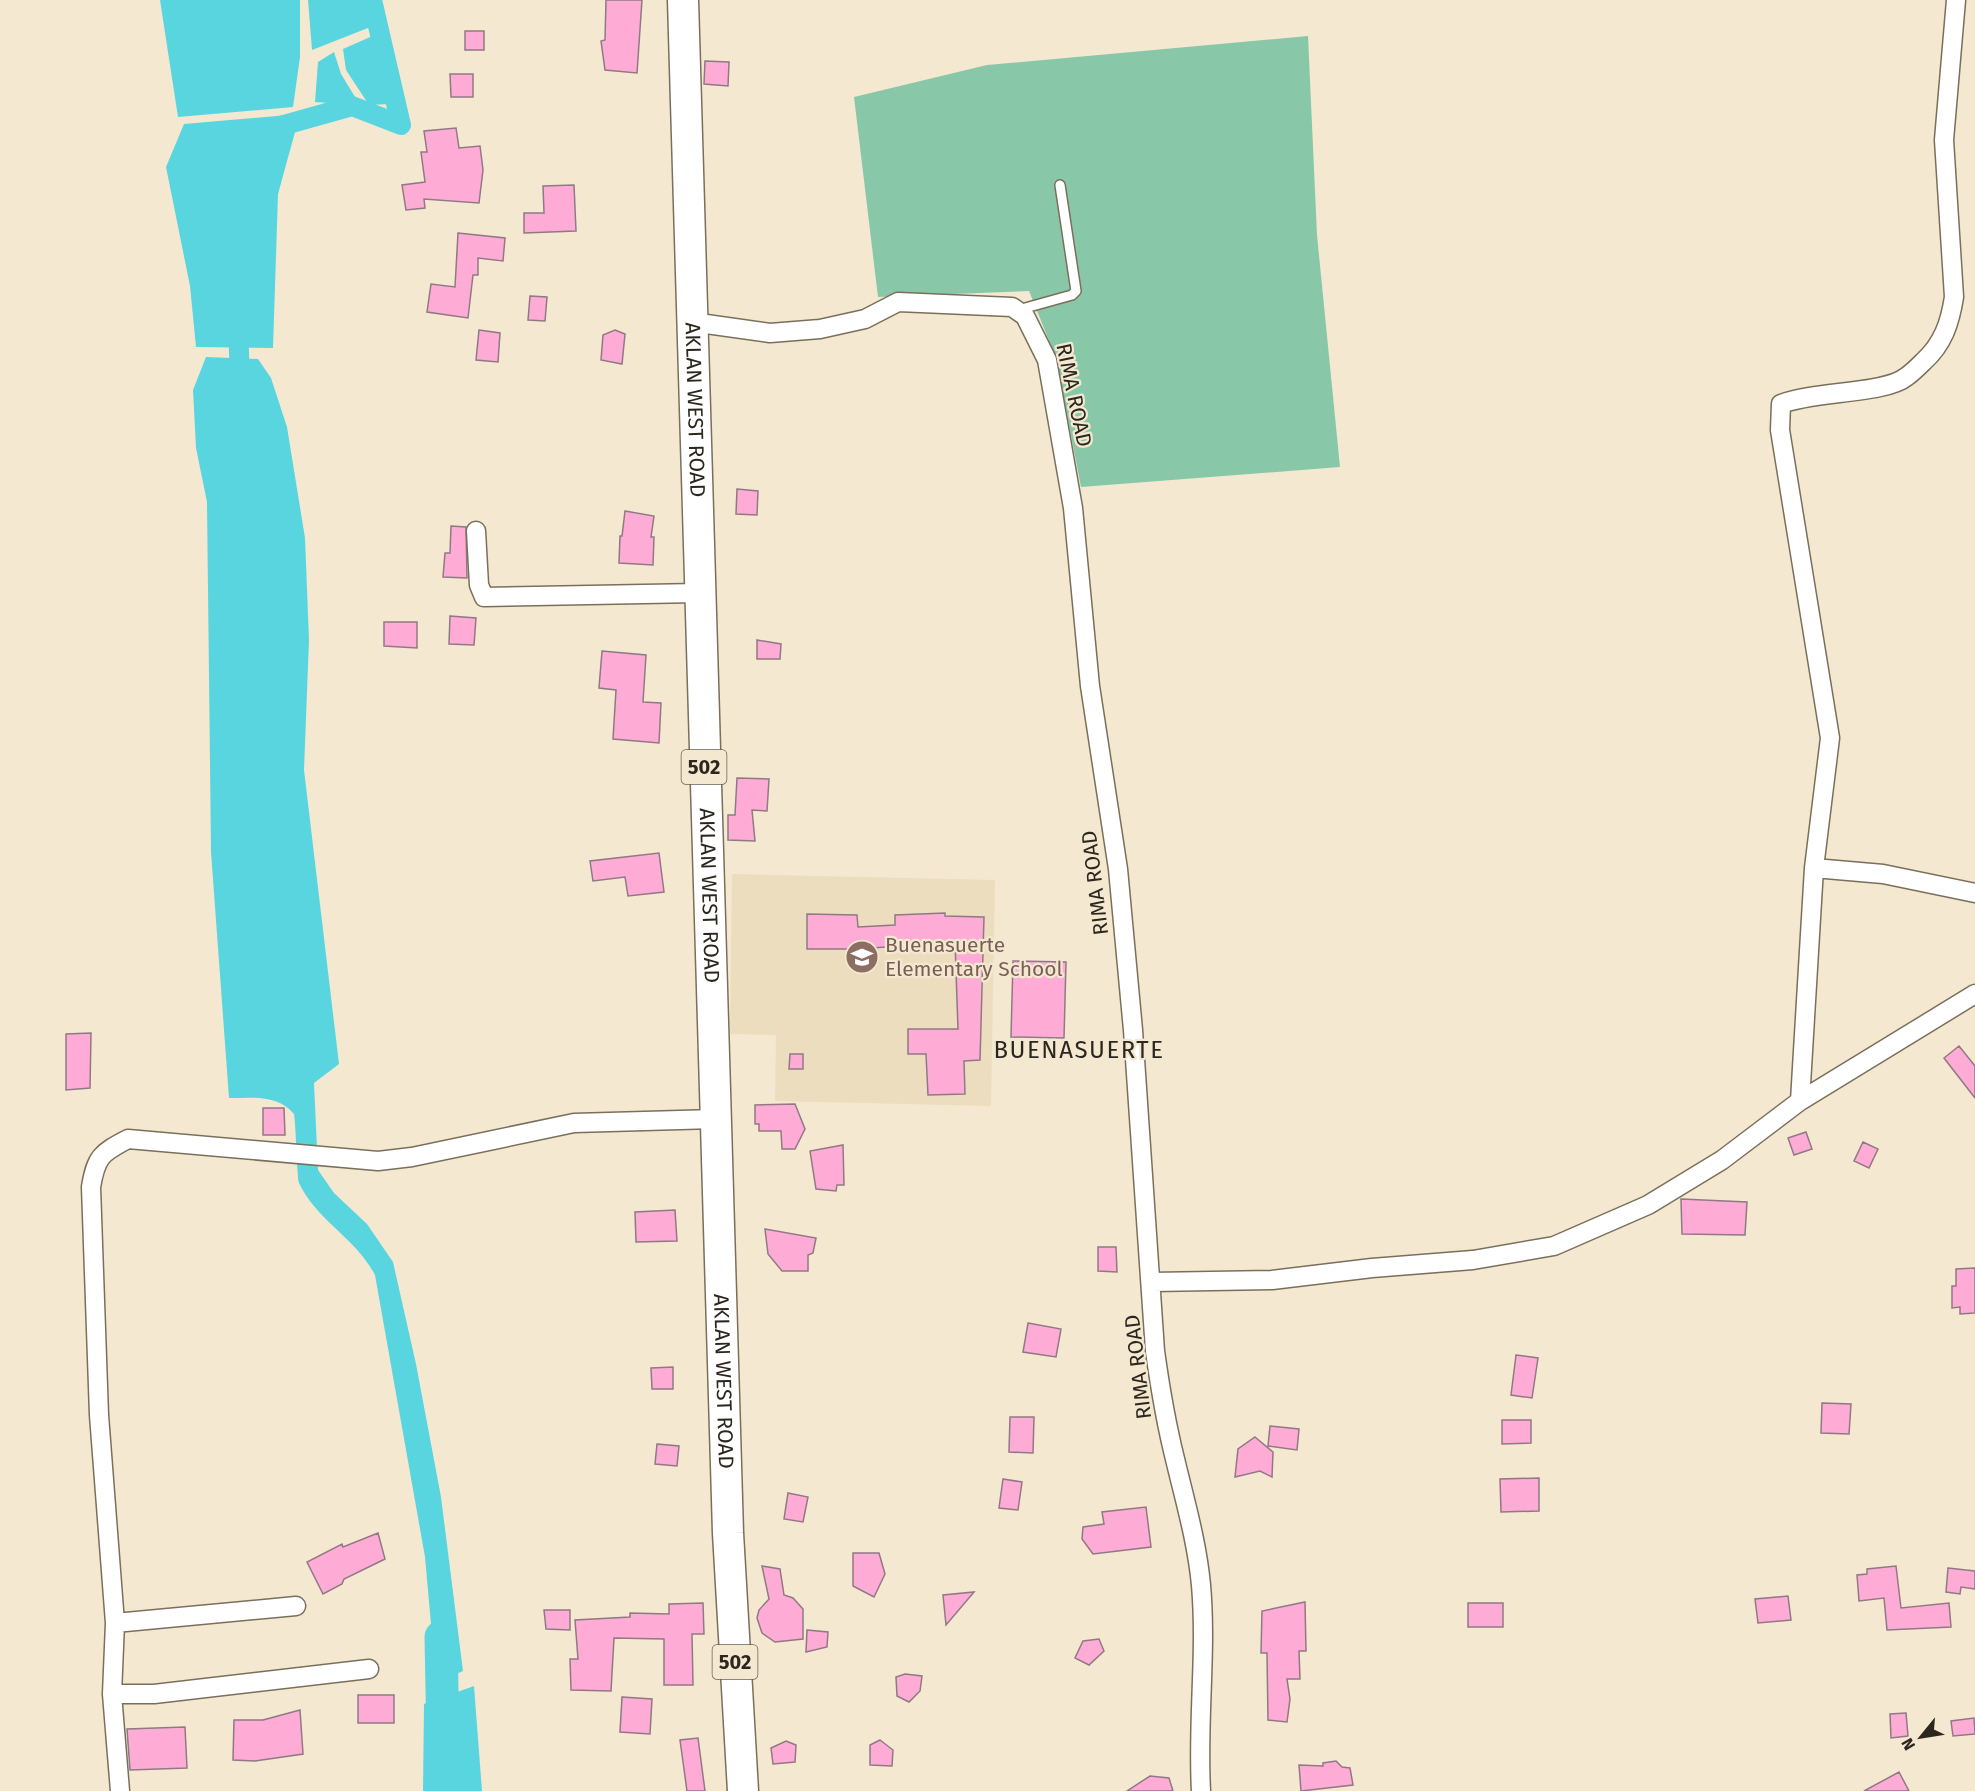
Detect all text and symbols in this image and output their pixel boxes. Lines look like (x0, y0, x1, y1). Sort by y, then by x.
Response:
street label: AKLAN WEST ROAD (679, 322, 711, 498)
street label: RIMA ROAD (1050, 341, 1098, 449)
road number: 502 (682, 750, 726, 784)
street label: AKLAN WEST ROAD (694, 808, 725, 984)
street label: RIMA ROAD (1076, 829, 1114, 937)
place label: Buenasuerte Elementary School (885, 932, 1063, 982)
school or university icon: Buenasuerte Elementary School (844, 939, 880, 975)
district label: BUENASUERTE (993, 1036, 1165, 1064)
street label: AKLAN WEST ROAD (708, 1294, 739, 1469)
street label: RIMA ROAD (1119, 1313, 1157, 1421)
road number: 502 (712, 1645, 758, 1679)
north arrow (1891, 1707, 1951, 1767)
text: N (1898, 1735, 1919, 1754)

